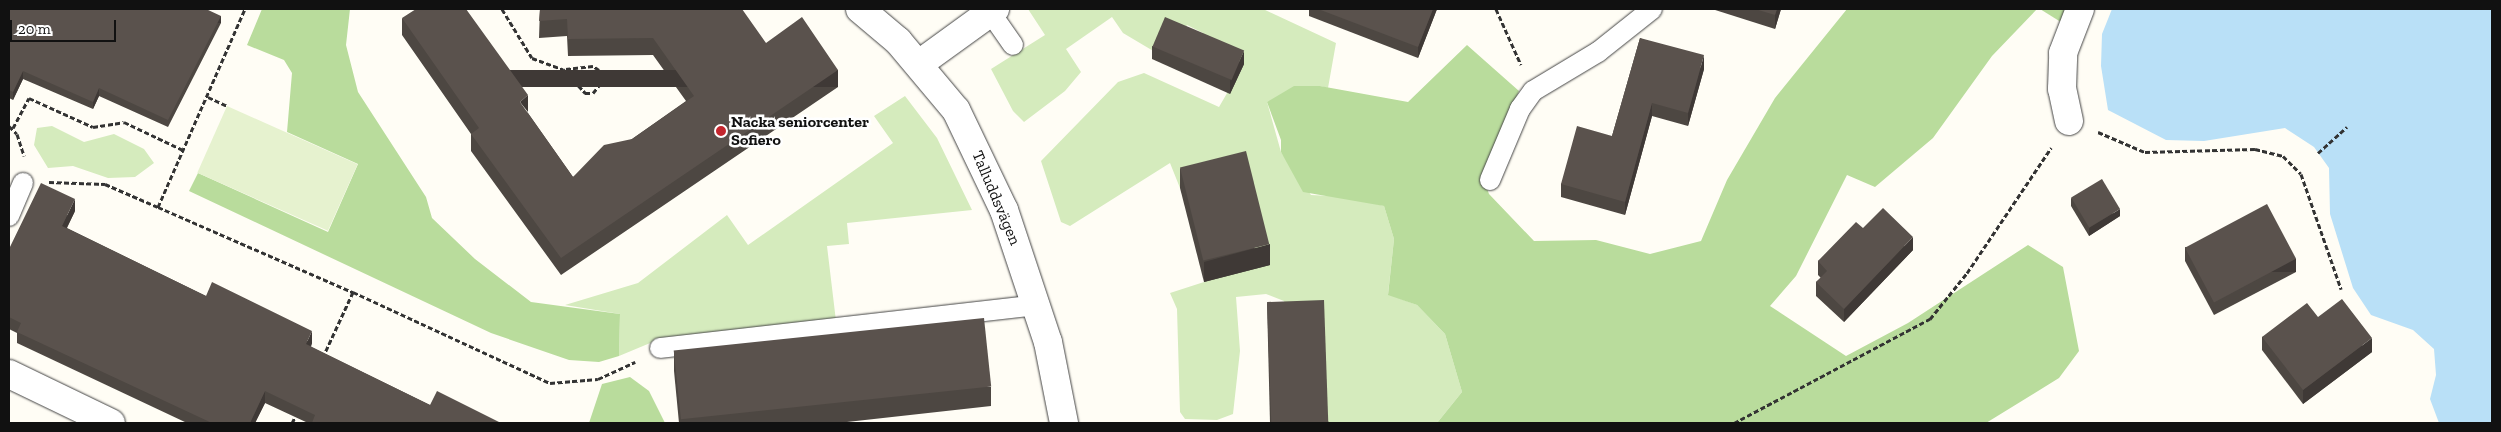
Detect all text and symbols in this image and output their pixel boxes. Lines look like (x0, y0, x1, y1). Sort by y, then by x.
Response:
scale bar (12, 10, 119, 42)
text: 20 m (18, 20, 51, 38)
place label: Nacka seniorcenter Sofiero (731, 112, 869, 150)
marker: Nacka seniorcenter Sofiero (715, 125, 727, 137)
street label: Talluddsvägen (968, 148, 1024, 248)

